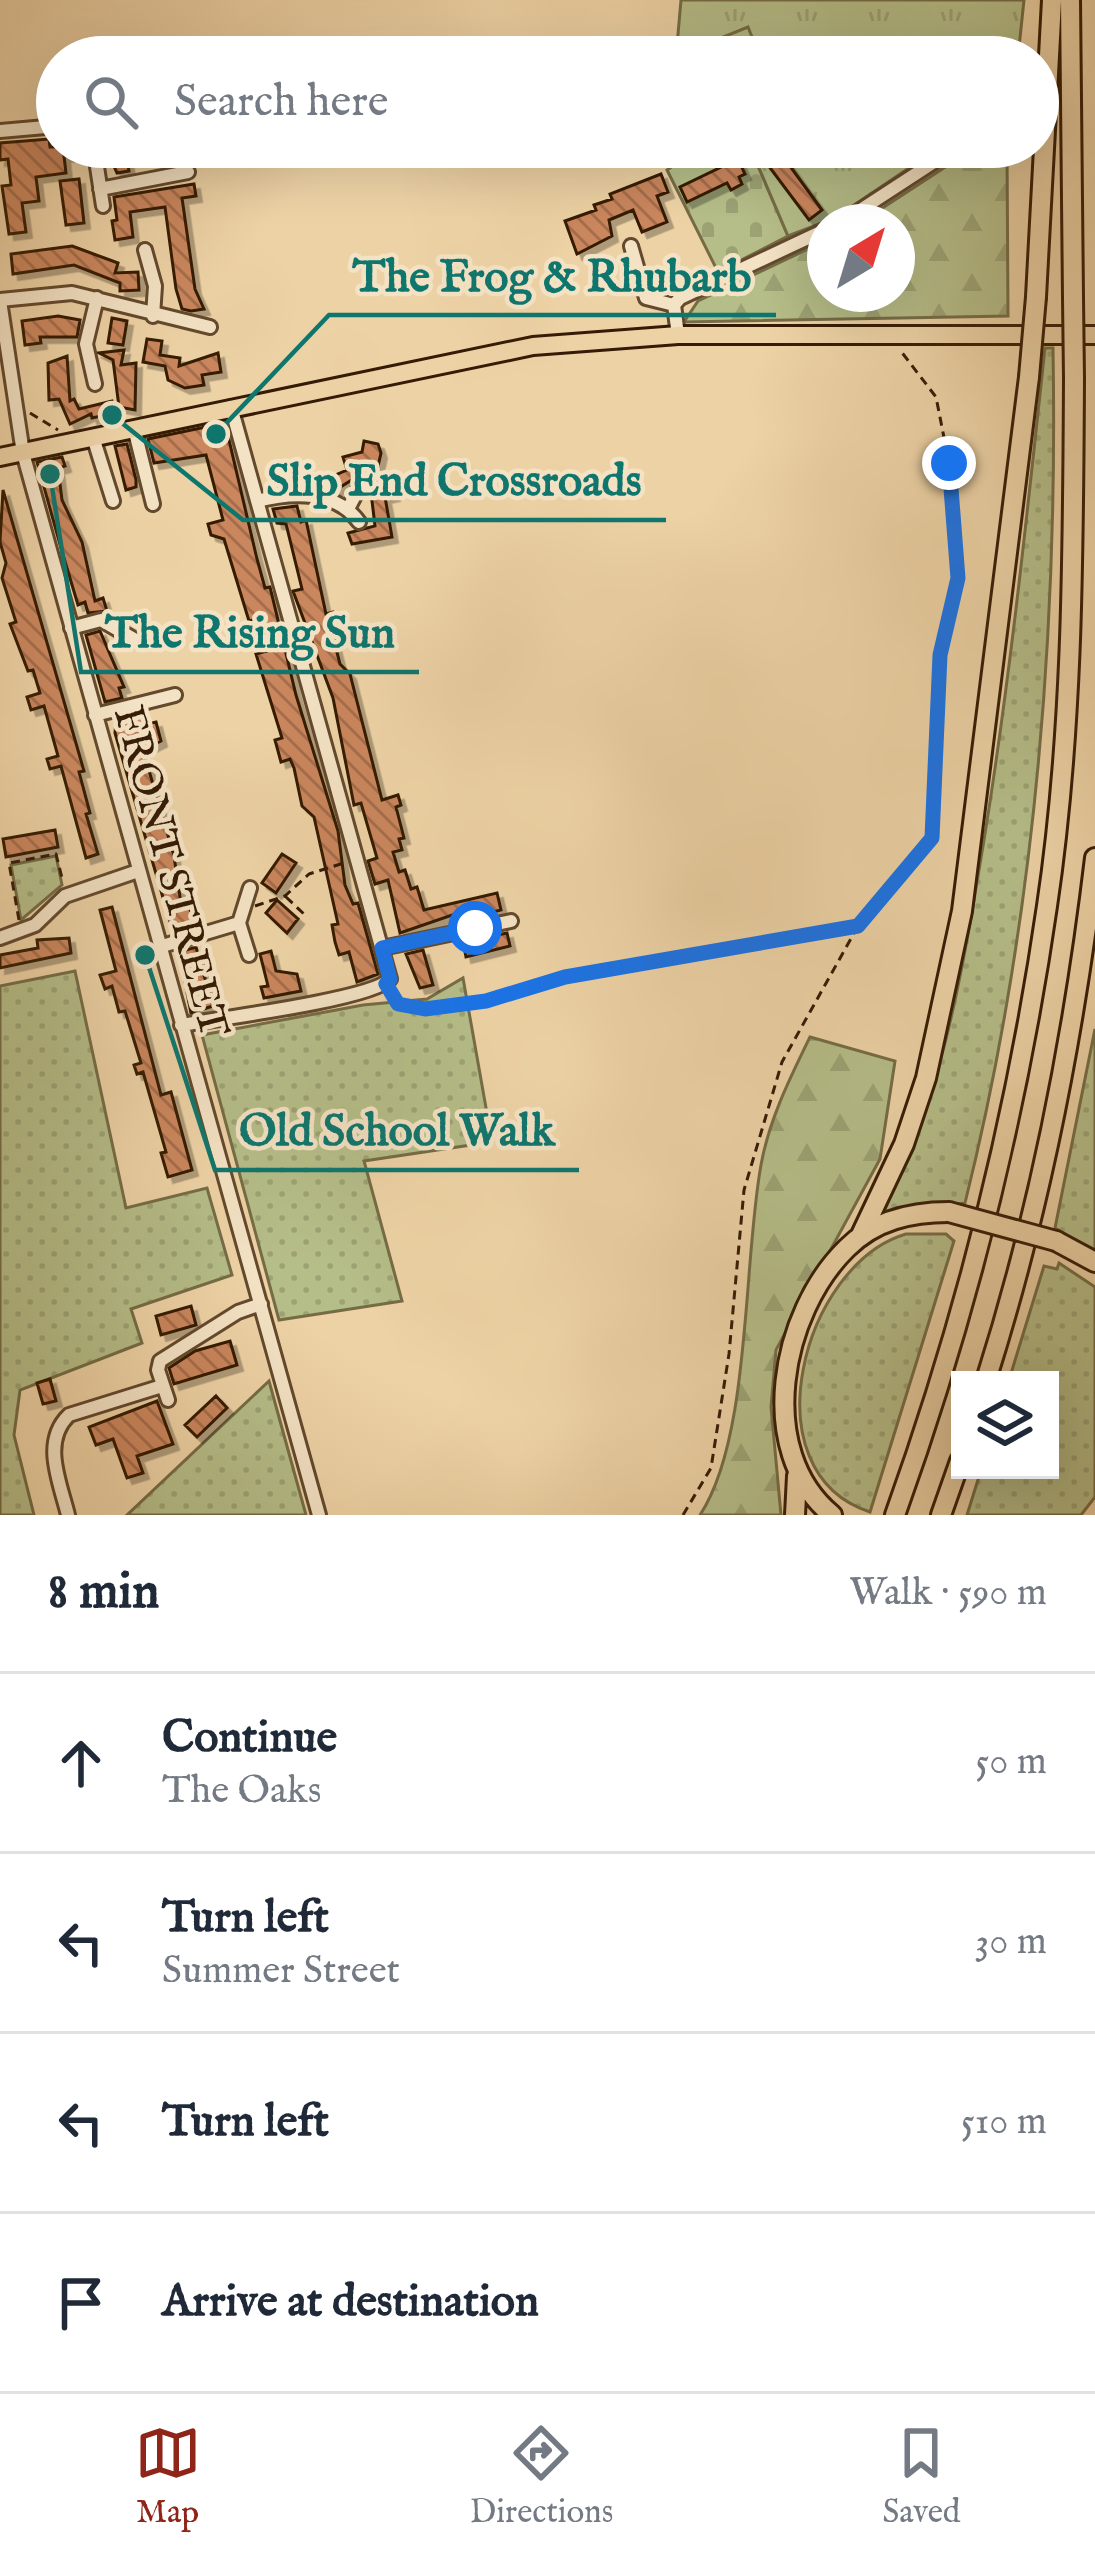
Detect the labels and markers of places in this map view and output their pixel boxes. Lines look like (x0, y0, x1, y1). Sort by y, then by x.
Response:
callout: The Frog & Rhubarb (329, 234, 776, 315)
callout: Slip End Crossroads (243, 439, 666, 520)
callout: The Rising Sun (81, 591, 419, 672)
callout: Old School Walk (215, 1089, 579, 1170)

